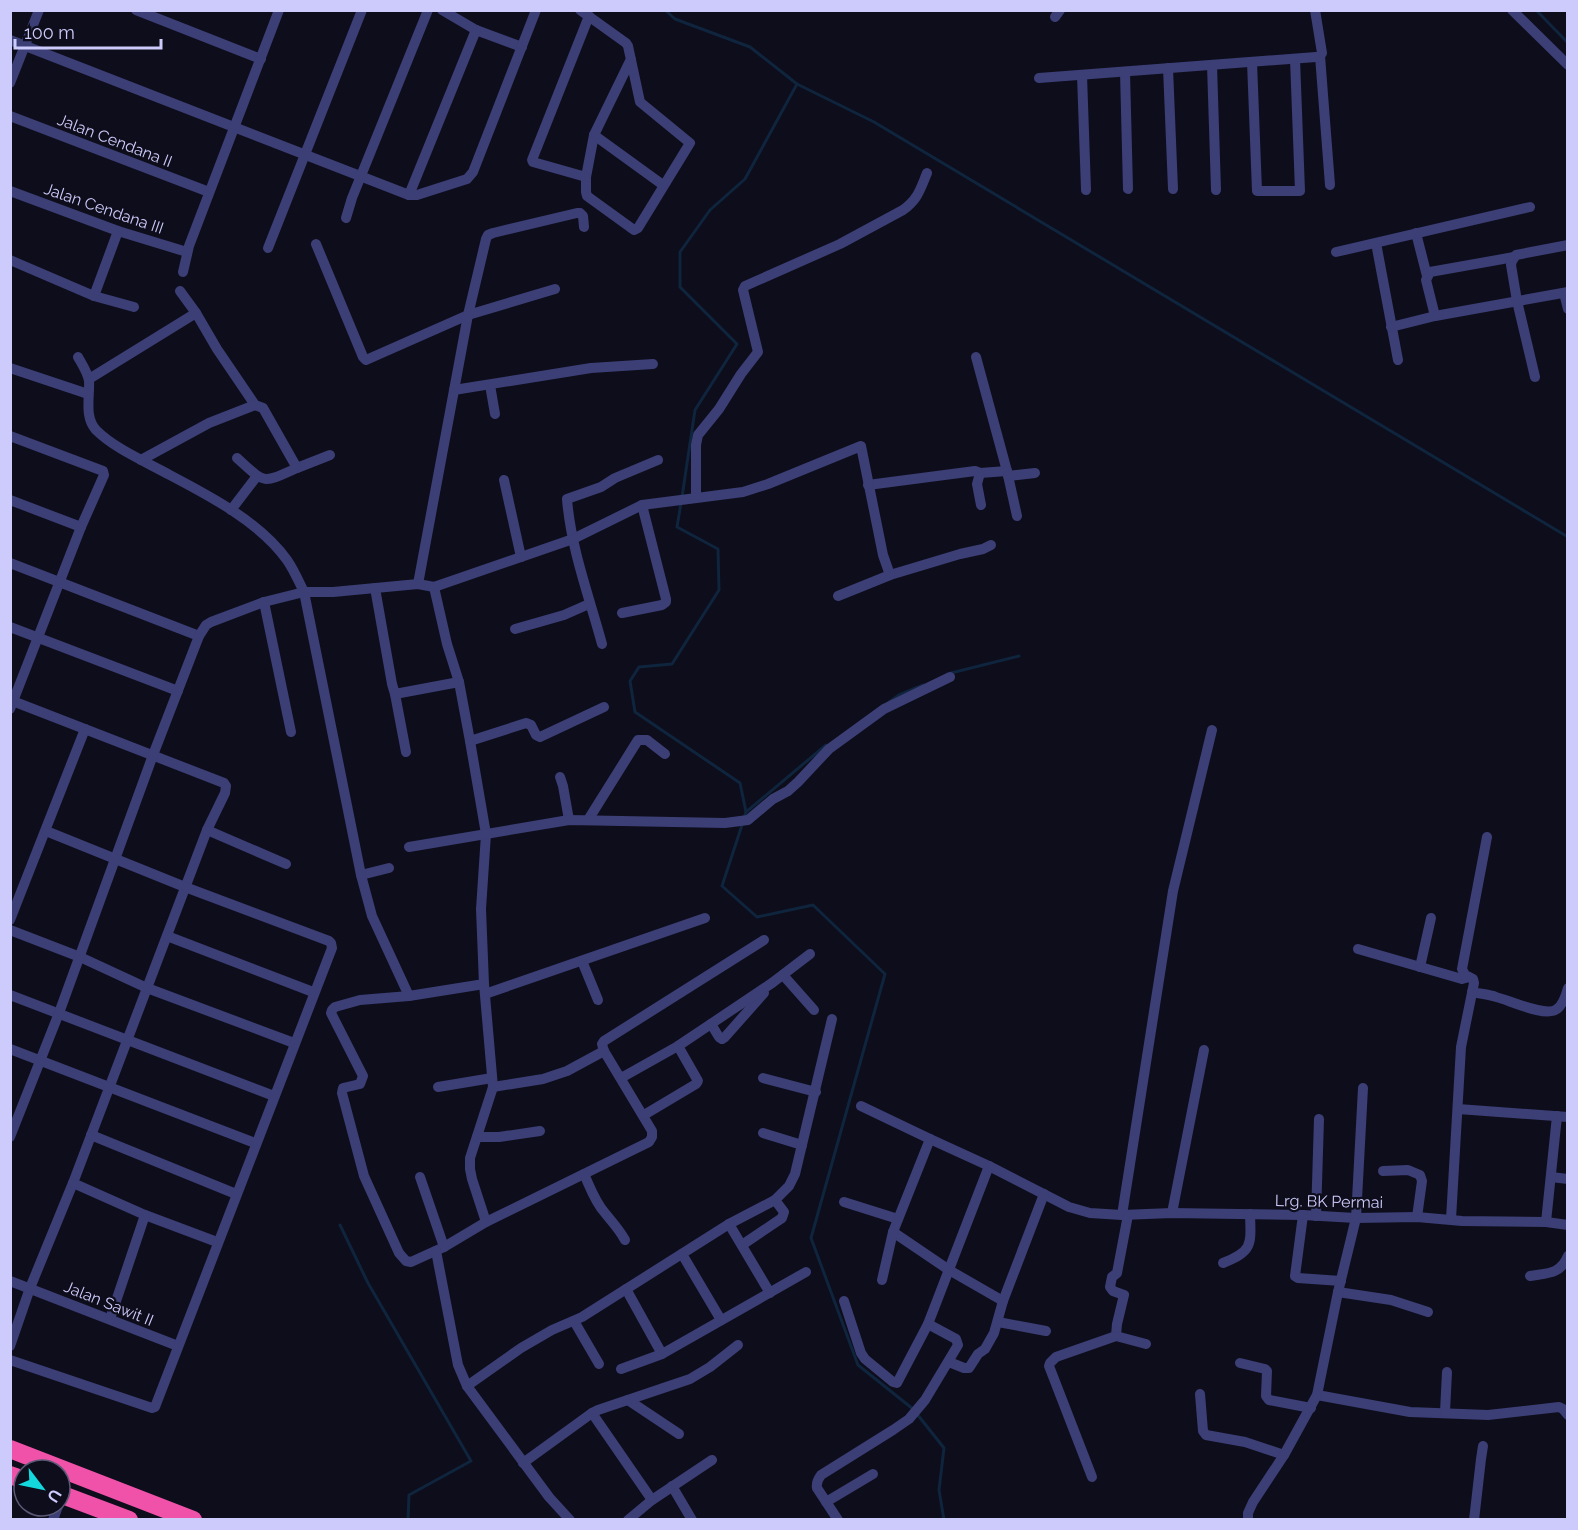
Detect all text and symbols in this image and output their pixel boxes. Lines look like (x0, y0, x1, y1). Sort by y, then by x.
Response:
scale bar (15, 12, 160, 50)
text: 100 m (24, 22, 75, 43)
street label: Jalan Cendana II (55, 110, 175, 171)
street label: Jalan Cendana III (42, 179, 166, 238)
street label: Lrg. BK Permai (1275, 1191, 1383, 1212)
street label: Jalan Sawit II (61, 1277, 156, 1330)
north arrow (12, 1458, 72, 1518)
text: U (43, 1486, 66, 1506)

